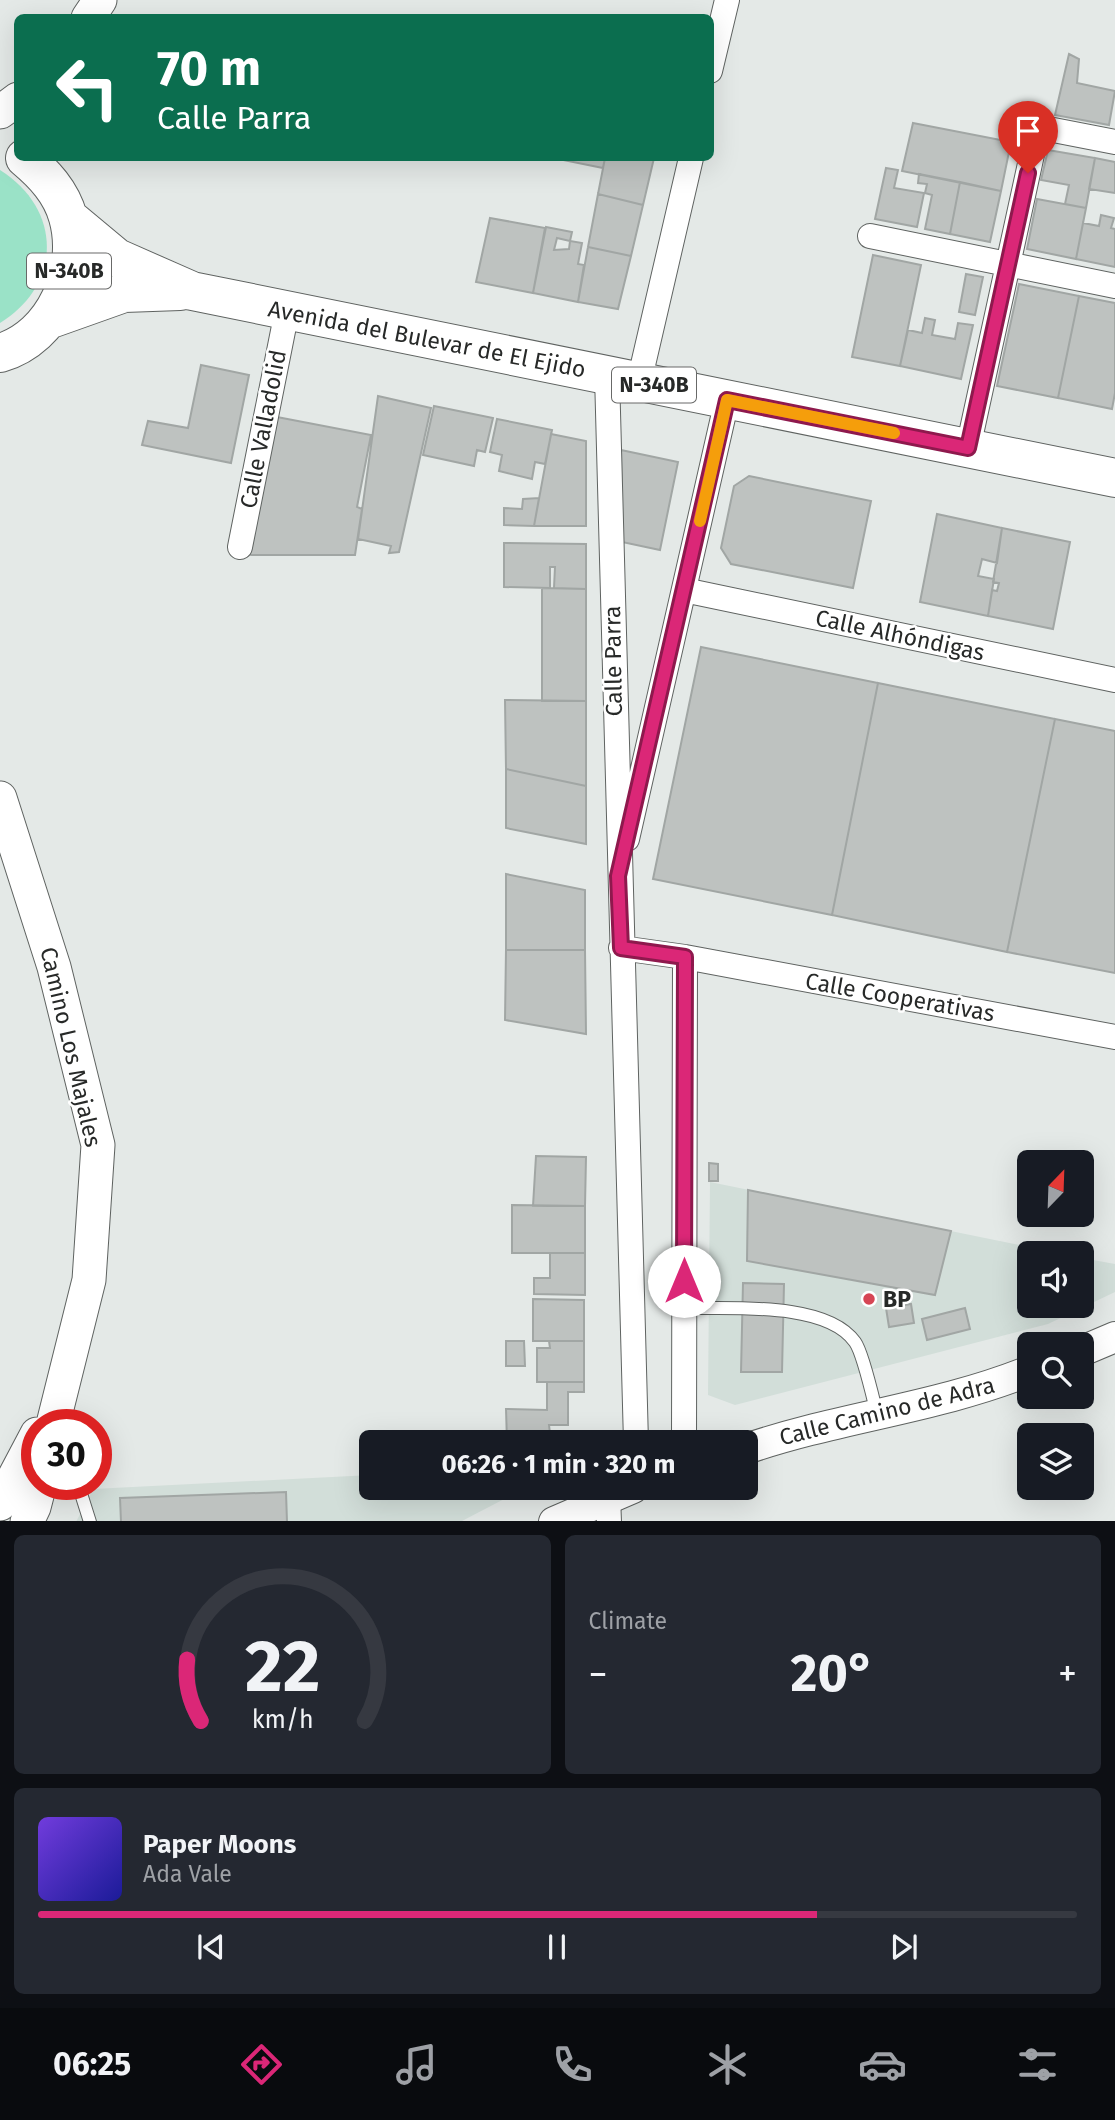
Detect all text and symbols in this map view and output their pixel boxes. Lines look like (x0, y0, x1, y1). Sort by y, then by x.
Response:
text: 70 m (157, 39, 261, 98)
icon: left (42, 42, 133, 133)
text: Calle Parra (157, 99, 311, 137)
pin (998, 101, 1058, 173)
icon: arrive (1009, 112, 1047, 150)
road number: N-340B (27, 254, 111, 288)
street label: Avenida del Bulevar de El Ejido (266, 294, 588, 384)
street label: Calle Valladolid (234, 347, 292, 511)
road number: N-340B (612, 368, 696, 402)
street label: Calle Alhóndigas (813, 603, 987, 667)
street label: Calle Parra (598, 605, 628, 717)
street label: Camino Los Majales (34, 944, 108, 1150)
street label: Calle Cooperativas (803, 967, 997, 1027)
north arrow (1017, 1150, 1094, 1227)
map controls (1017, 1150, 1094, 1500)
button: sound (1017, 1241, 1094, 1318)
position arrow (647, 1244, 721, 1318)
place label: BP (883, 1285, 911, 1313)
marker: BP (861, 1291, 877, 1307)
button: search (1017, 1332, 1094, 1409)
street label: Calle Camino de Adra (776, 1371, 998, 1451)
speed limit sign: 30 (21, 1409, 112, 1500)
button: layers (1017, 1423, 1094, 1500)
text: 06:26 · 1 min · 320 m (442, 1449, 675, 1480)
text: Climate (589, 1607, 667, 1635)
text: 22 (245, 1623, 320, 1710)
text: 20° (791, 1642, 875, 1705)
text: − (589, 1651, 608, 1697)
text: + (1058, 1651, 1077, 1697)
text: km/h (251, 1704, 313, 1734)
text: Paper Moons (143, 1829, 296, 1860)
text: Ada Vale (143, 1860, 232, 1888)
icon: previous (192, 1928, 230, 1966)
icon: pause (538, 1928, 576, 1966)
icon: next (885, 1928, 923, 1966)
icon: directions (237, 2040, 286, 2089)
icon: music (392, 2040, 441, 2089)
icon: phone (548, 2040, 597, 2089)
icon: climate (703, 2040, 752, 2089)
icon: car (858, 2040, 907, 2089)
icon: filters (1013, 2040, 1062, 2089)
text: 06:25 (53, 2045, 131, 2083)

